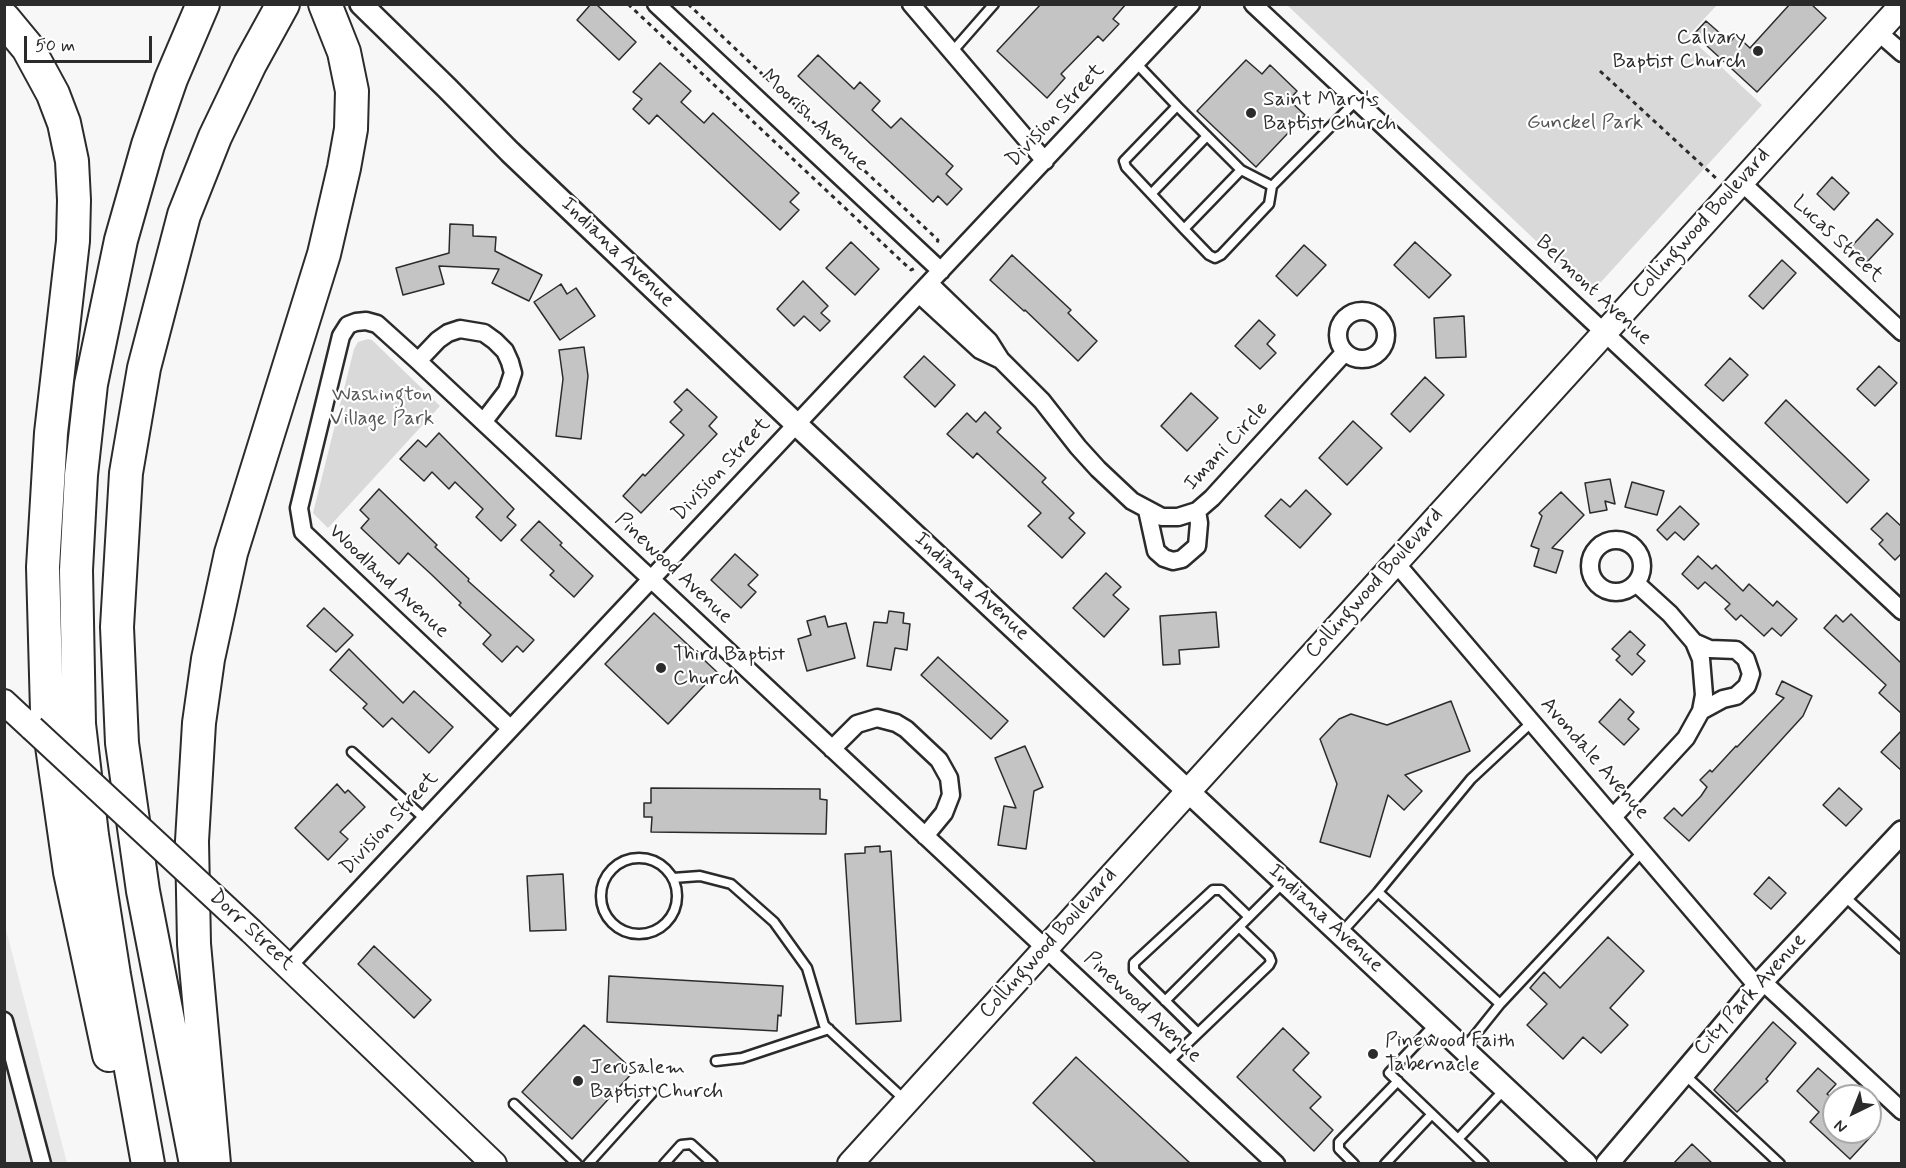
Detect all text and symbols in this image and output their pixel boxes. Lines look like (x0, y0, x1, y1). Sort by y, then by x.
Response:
scale bar (27, 24, 154, 62)
place label: Calvary Baptist Church (1613, 26, 1746, 76)
text: 50 m (35, 34, 75, 58)
marker: Calvary Baptist Church (1751, 44, 1765, 58)
street label: Division Street (1002, 59, 1110, 173)
street label: Moorish Avenue (755, 65, 873, 177)
place label: Saint Mary's Baptist Church (1263, 88, 1396, 138)
marker: Saint Mary's Baptist Church (1244, 106, 1258, 120)
park label: Gunckel Park (1527, 111, 1643, 137)
street label: Collingwood Boulevard (1628, 144, 1776, 304)
street label: Lucas Street (1786, 191, 1888, 289)
street label: Indiana Avenue (555, 192, 679, 314)
street label: Belmont Avenue (1530, 231, 1656, 351)
park label: Washington Village Park (330, 383, 434, 433)
street label: Imani Circle (1180, 397, 1274, 497)
street label: Division Street (668, 413, 776, 527)
street label: Collingwood Boulevard (1301, 504, 1449, 664)
street label: Pinewood Avenue (609, 508, 737, 630)
street label: Woodland Avenue (322, 520, 454, 644)
street label: Indiana Avenue (908, 527, 1034, 647)
place label: Third Baptist Church (673, 643, 785, 693)
marker: Third Baptist Church (654, 661, 668, 675)
street label: Avondale Avenue (1534, 693, 1654, 825)
street label: Division Street (336, 767, 444, 881)
street label: Indiana Avenue (1262, 859, 1388, 979)
street label: Collingwood Boulevard (975, 864, 1123, 1024)
street label: Dorr Street (203, 885, 299, 977)
street label: City Park Avenue (1689, 929, 1813, 1061)
street label: Pinewood Avenue (1078, 947, 1206, 1069)
place label: Pinewood Faith Tabernacle (1385, 1029, 1515, 1079)
marker: Pinewood Faith Tabernacle (1366, 1047, 1380, 1061)
place label: Jerusalem Baptist Church (590, 1056, 723, 1106)
marker: Jerusalem Baptist Church (571, 1074, 585, 1088)
north arrow (1822, 1084, 1882, 1144)
text: N (1830, 1115, 1852, 1137)

